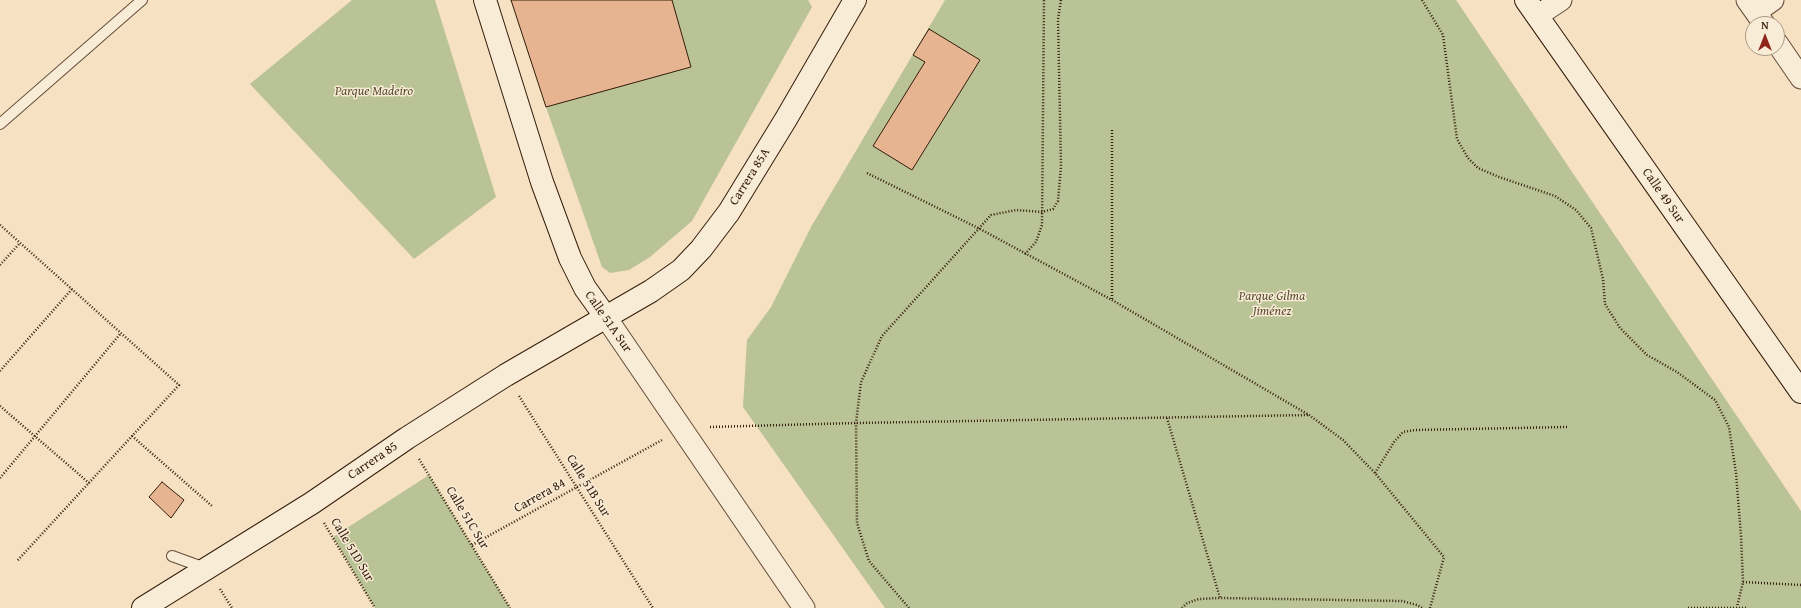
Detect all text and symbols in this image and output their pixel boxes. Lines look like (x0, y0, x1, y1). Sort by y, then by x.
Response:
north arrow (1745, 16, 1785, 56)
text: N (1761, 17, 1769, 33)
park label: Parque Madeiro (335, 84, 413, 100)
street label: Carrera 85A (726, 146, 774, 208)
street label: Calle 49 Sur (1638, 165, 1688, 227)
street label: Calle 51A Sur (581, 288, 635, 356)
park label: Parque Gilma Jiménez (1239, 289, 1305, 320)
street label: Carrera 85 (345, 439, 401, 483)
street label: Calle 51B Sur (563, 452, 613, 520)
street label: Carrera 84 (511, 475, 569, 517)
street label: Calle 51C Sur (442, 484, 492, 552)
street label: Calle 51D Sur (327, 515, 377, 585)

